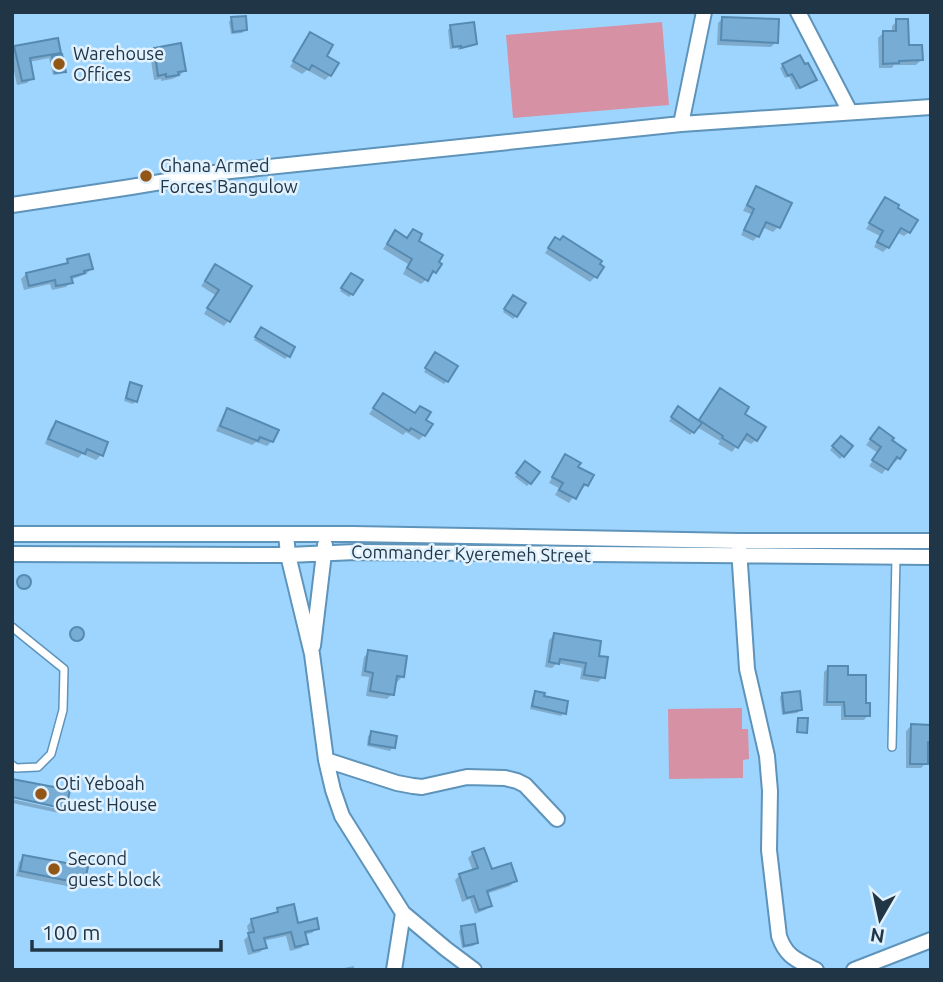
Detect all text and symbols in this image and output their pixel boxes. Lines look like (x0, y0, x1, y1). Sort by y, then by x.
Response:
place label: Warehouse Offices (73, 43, 164, 84)
marker: Warehouse Offices (51, 56, 67, 72)
place label: Ghana Armed Forces Bangulow (160, 155, 298, 196)
marker: Ghana Armed Forces Bangulow (138, 168, 154, 184)
street label: Commander Kyeremeh Street (351, 541, 591, 565)
place label: Oti Yeboah Guest House (55, 773, 157, 814)
marker: Oti Yeboah Guest House (33, 786, 49, 802)
place label: Second guest block (68, 848, 161, 889)
marker: Second guest block (46, 861, 62, 877)
north arrow (845, 884, 915, 954)
scale bar (32, 908, 220, 952)
text: 100 m (42, 920, 100, 944)
text: N (869, 924, 886, 948)

